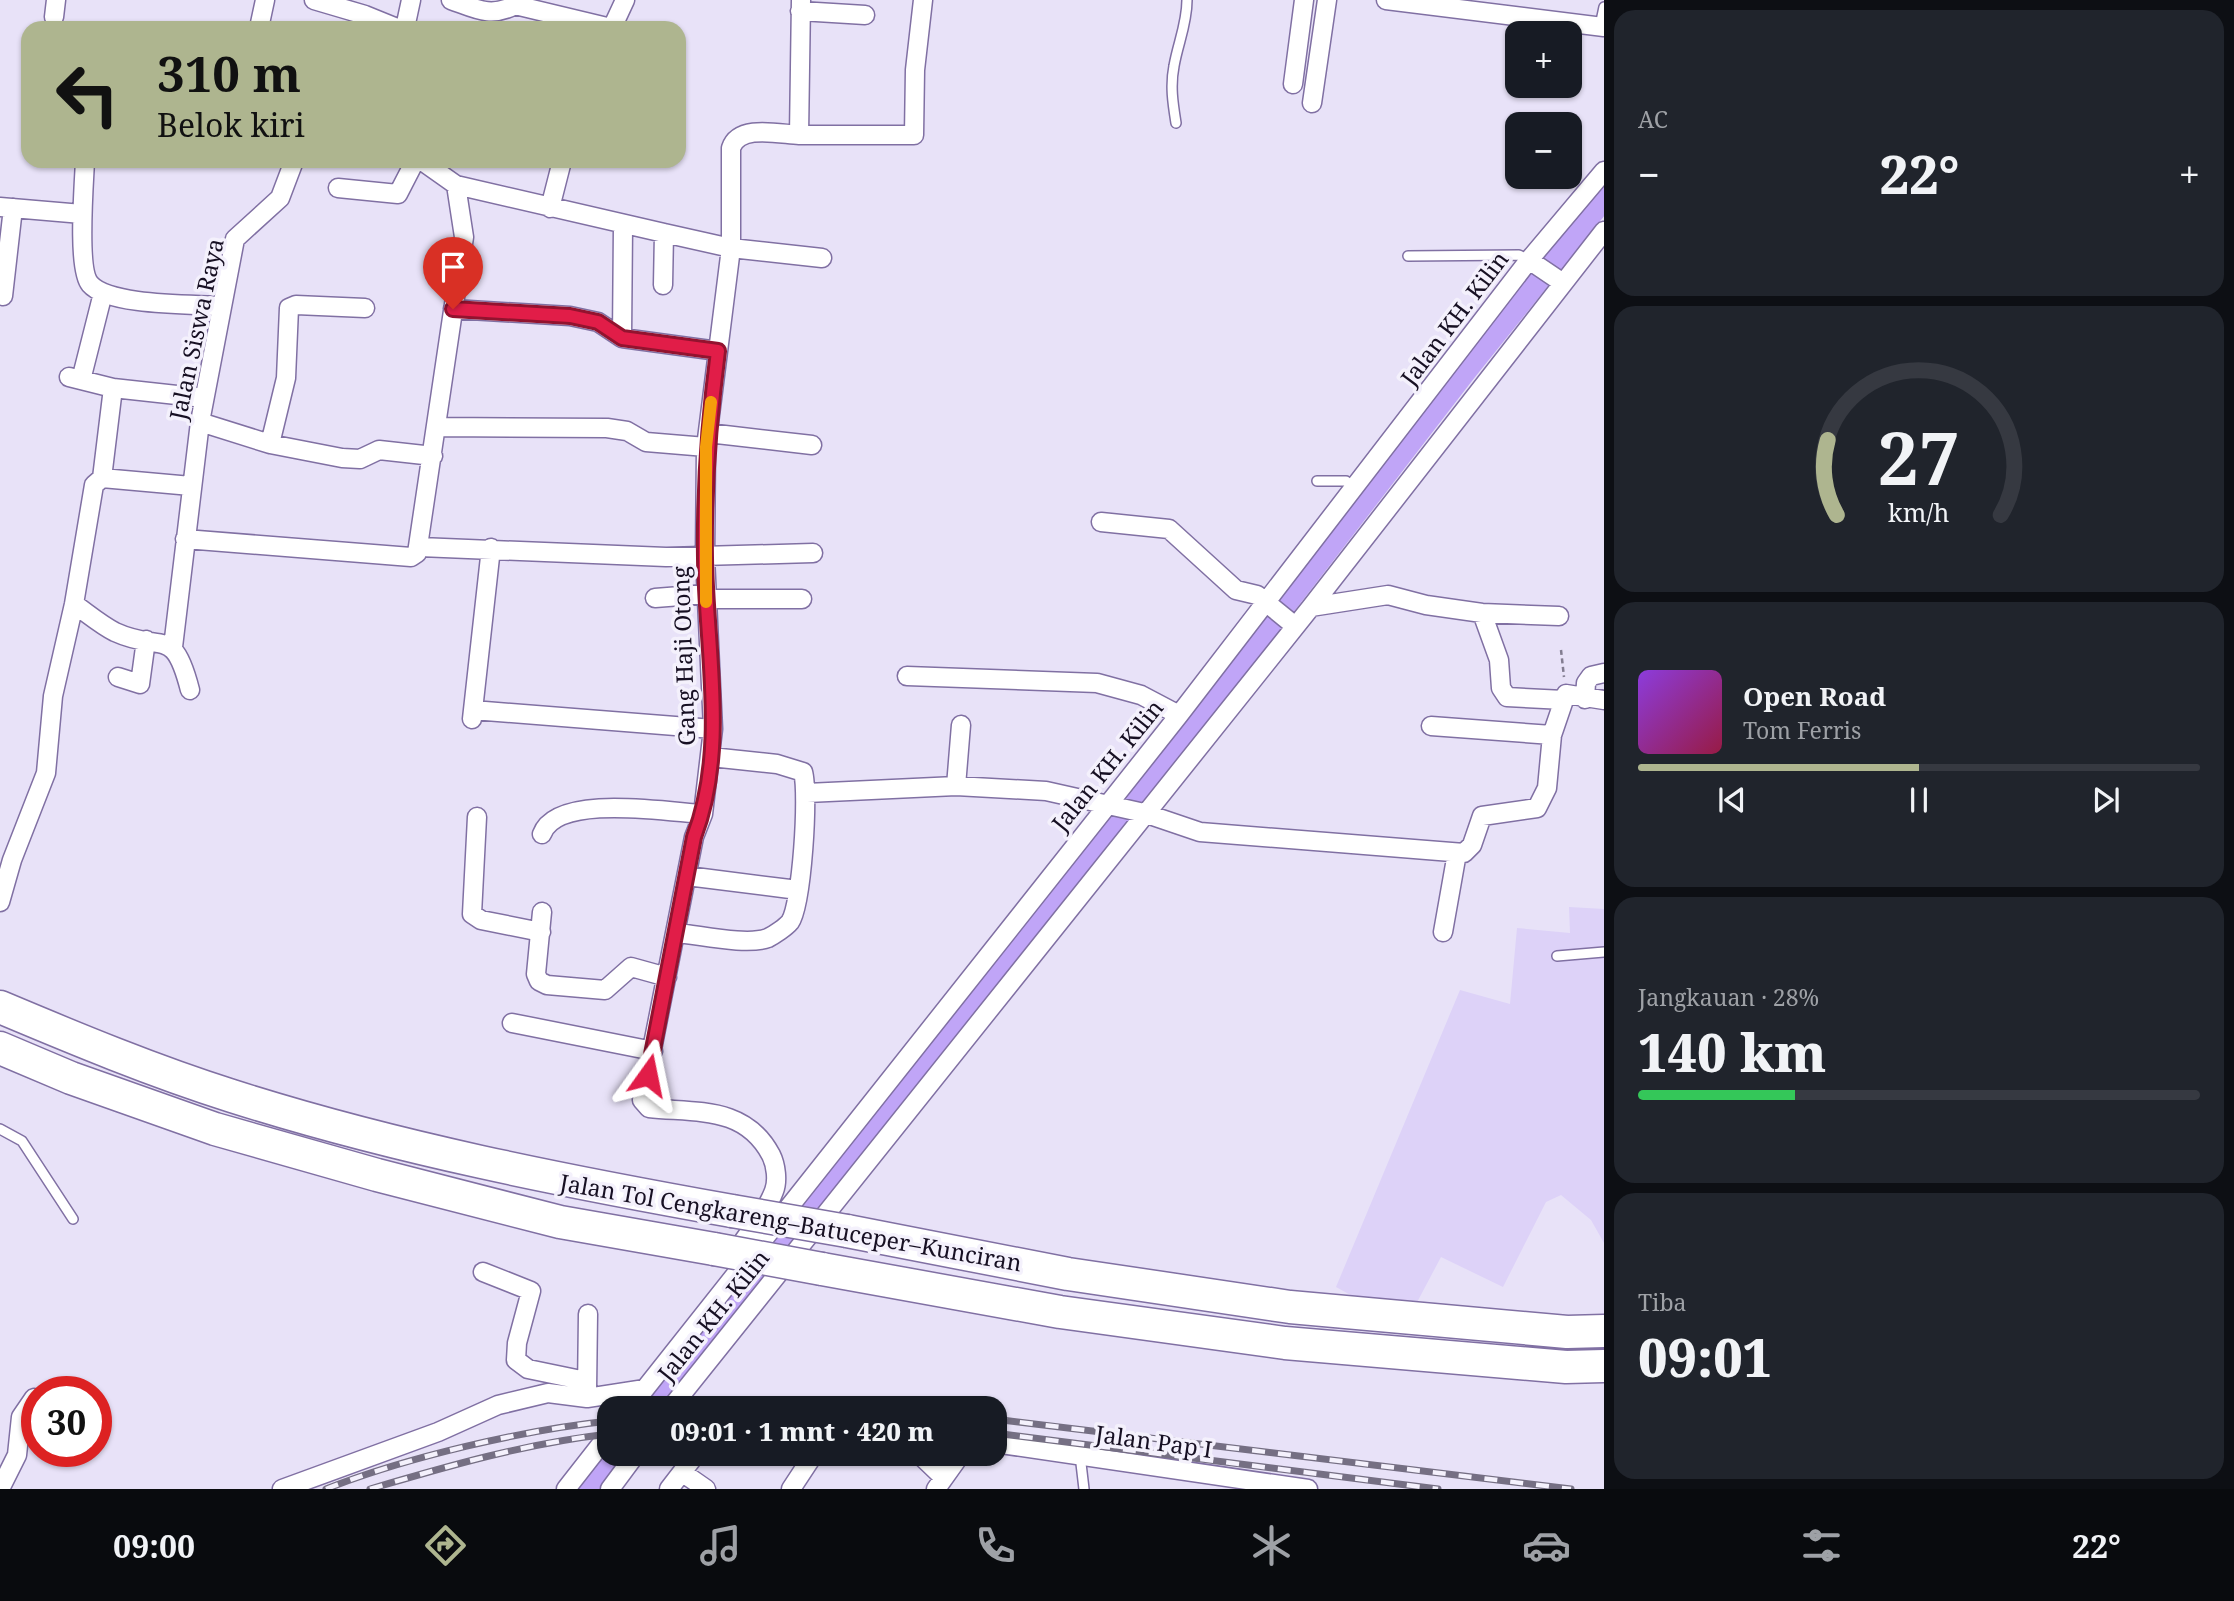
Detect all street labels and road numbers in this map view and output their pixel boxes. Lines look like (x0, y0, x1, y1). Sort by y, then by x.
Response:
street label: Jalan Siswa Raya (161, 235, 231, 424)
street label: Jalan KH. Kilin (1392, 244, 1515, 393)
street label: Gang Haji Otong (664, 565, 702, 746)
street label: Jalan KH. Kilin (1043, 692, 1170, 838)
street label: Jalan Tol Cengkareng–Batuceper–Kunciran (557, 1165, 1025, 1278)
street label: Jalan KH. Kilin (649, 1242, 776, 1388)
street label: Jalan Pap I (1093, 1417, 1214, 1465)

